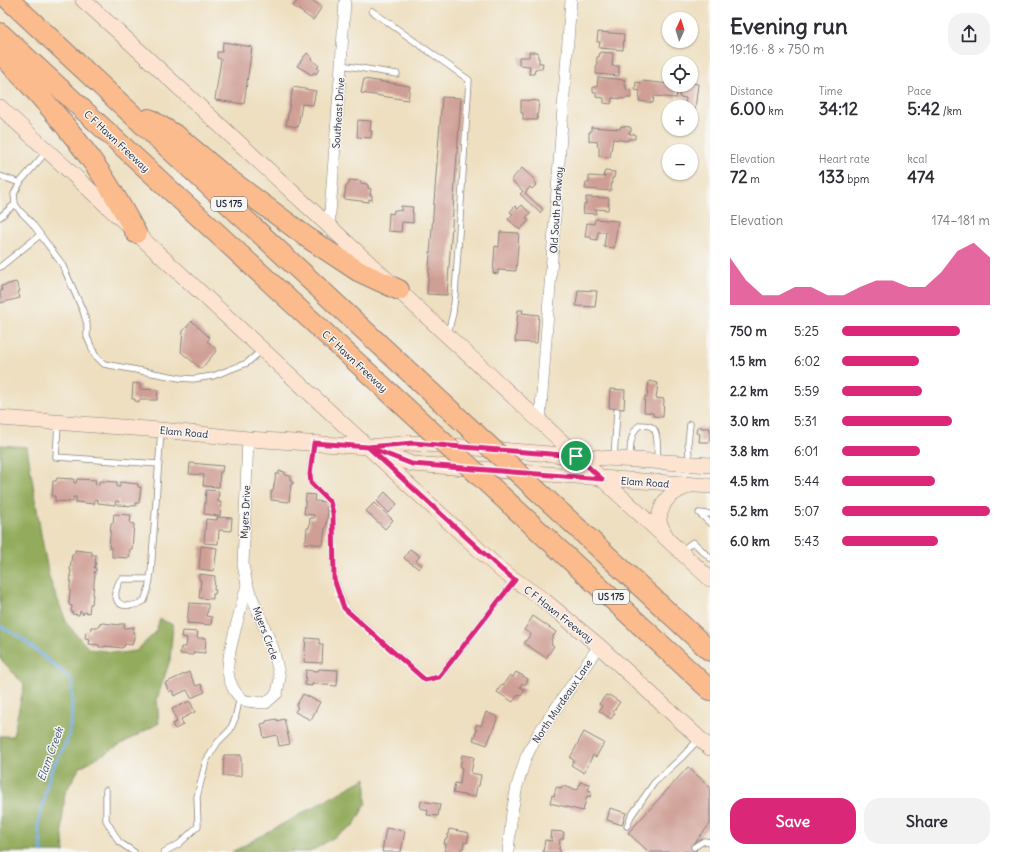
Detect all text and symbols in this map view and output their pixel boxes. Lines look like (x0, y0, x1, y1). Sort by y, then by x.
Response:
north arrow (662, 12, 698, 48)
map controls (662, 12, 698, 180)
text: Evening run (730, 12, 848, 40)
button: share (948, 13, 990, 55)
text: 19:16 · 8 × 750 m (730, 41, 824, 58)
button: locate (662, 56, 698, 92)
street label: Southeast Drive (330, 77, 347, 149)
text: Distance (730, 84, 773, 98)
text: Time (819, 84, 842, 98)
text: Pace (907, 84, 931, 98)
text: 6.00 (730, 98, 766, 120)
text: 34:12 (819, 98, 858, 120)
text: 5:42 (907, 98, 940, 120)
button: + (662, 100, 698, 136)
text: km (766, 104, 784, 118)
text: /km (940, 104, 962, 118)
street label: C F Hawn Freeway (81, 108, 152, 175)
button: − (662, 144, 698, 180)
text: Elevation (730, 152, 775, 166)
text: Heart rate (819, 152, 870, 166)
text: kcal (907, 152, 927, 166)
street label: Old South Parkway (547, 166, 566, 254)
text: 72 (730, 166, 748, 188)
text: 133 (819, 166, 845, 188)
text: 474 (907, 166, 935, 188)
text: m (748, 172, 760, 186)
text: bpm (845, 172, 869, 186)
road number: US 175 (211, 197, 247, 211)
text: Elevation (730, 212, 783, 229)
text: 174–181 m (932, 212, 990, 229)
text: 750 m (730, 323, 767, 340)
text: 5:25 (794, 323, 819, 340)
street label: C F Hawn Freeway (319, 328, 390, 395)
text: 1.5 km (730, 353, 766, 370)
text: 6:02 (794, 353, 820, 370)
text: 2.2 km (730, 383, 768, 400)
text: 5:59 (794, 383, 819, 400)
text: 3.0 km (730, 413, 770, 430)
text: 5:31 (794, 413, 817, 430)
street label: Elam Road (159, 424, 209, 441)
pin (559, 439, 593, 473)
text: 3.8 km (730, 443, 769, 460)
text: 6:01 (794, 443, 818, 460)
icon: arrive (565, 445, 587, 467)
text: 4.5 km (730, 473, 769, 490)
text: 5:44 (794, 473, 819, 490)
street label: Elam Road (620, 474, 670, 491)
street label: Myers Drive (238, 485, 253, 539)
text: 5.2 km (730, 503, 768, 520)
text: 5:07 (794, 503, 819, 520)
text: 6.0 km (730, 533, 770, 550)
text: 5:43 (794, 533, 819, 550)
street label: C F Hawn Freeway (521, 583, 596, 646)
road number: US 175 (593, 590, 629, 604)
street label: Myers Circle (250, 605, 281, 662)
street label: North Murdeaux Lane (530, 657, 595, 746)
water label: Elam Creek (34, 724, 67, 783)
button: Save (730, 798, 856, 844)
button: Share (864, 798, 990, 844)

